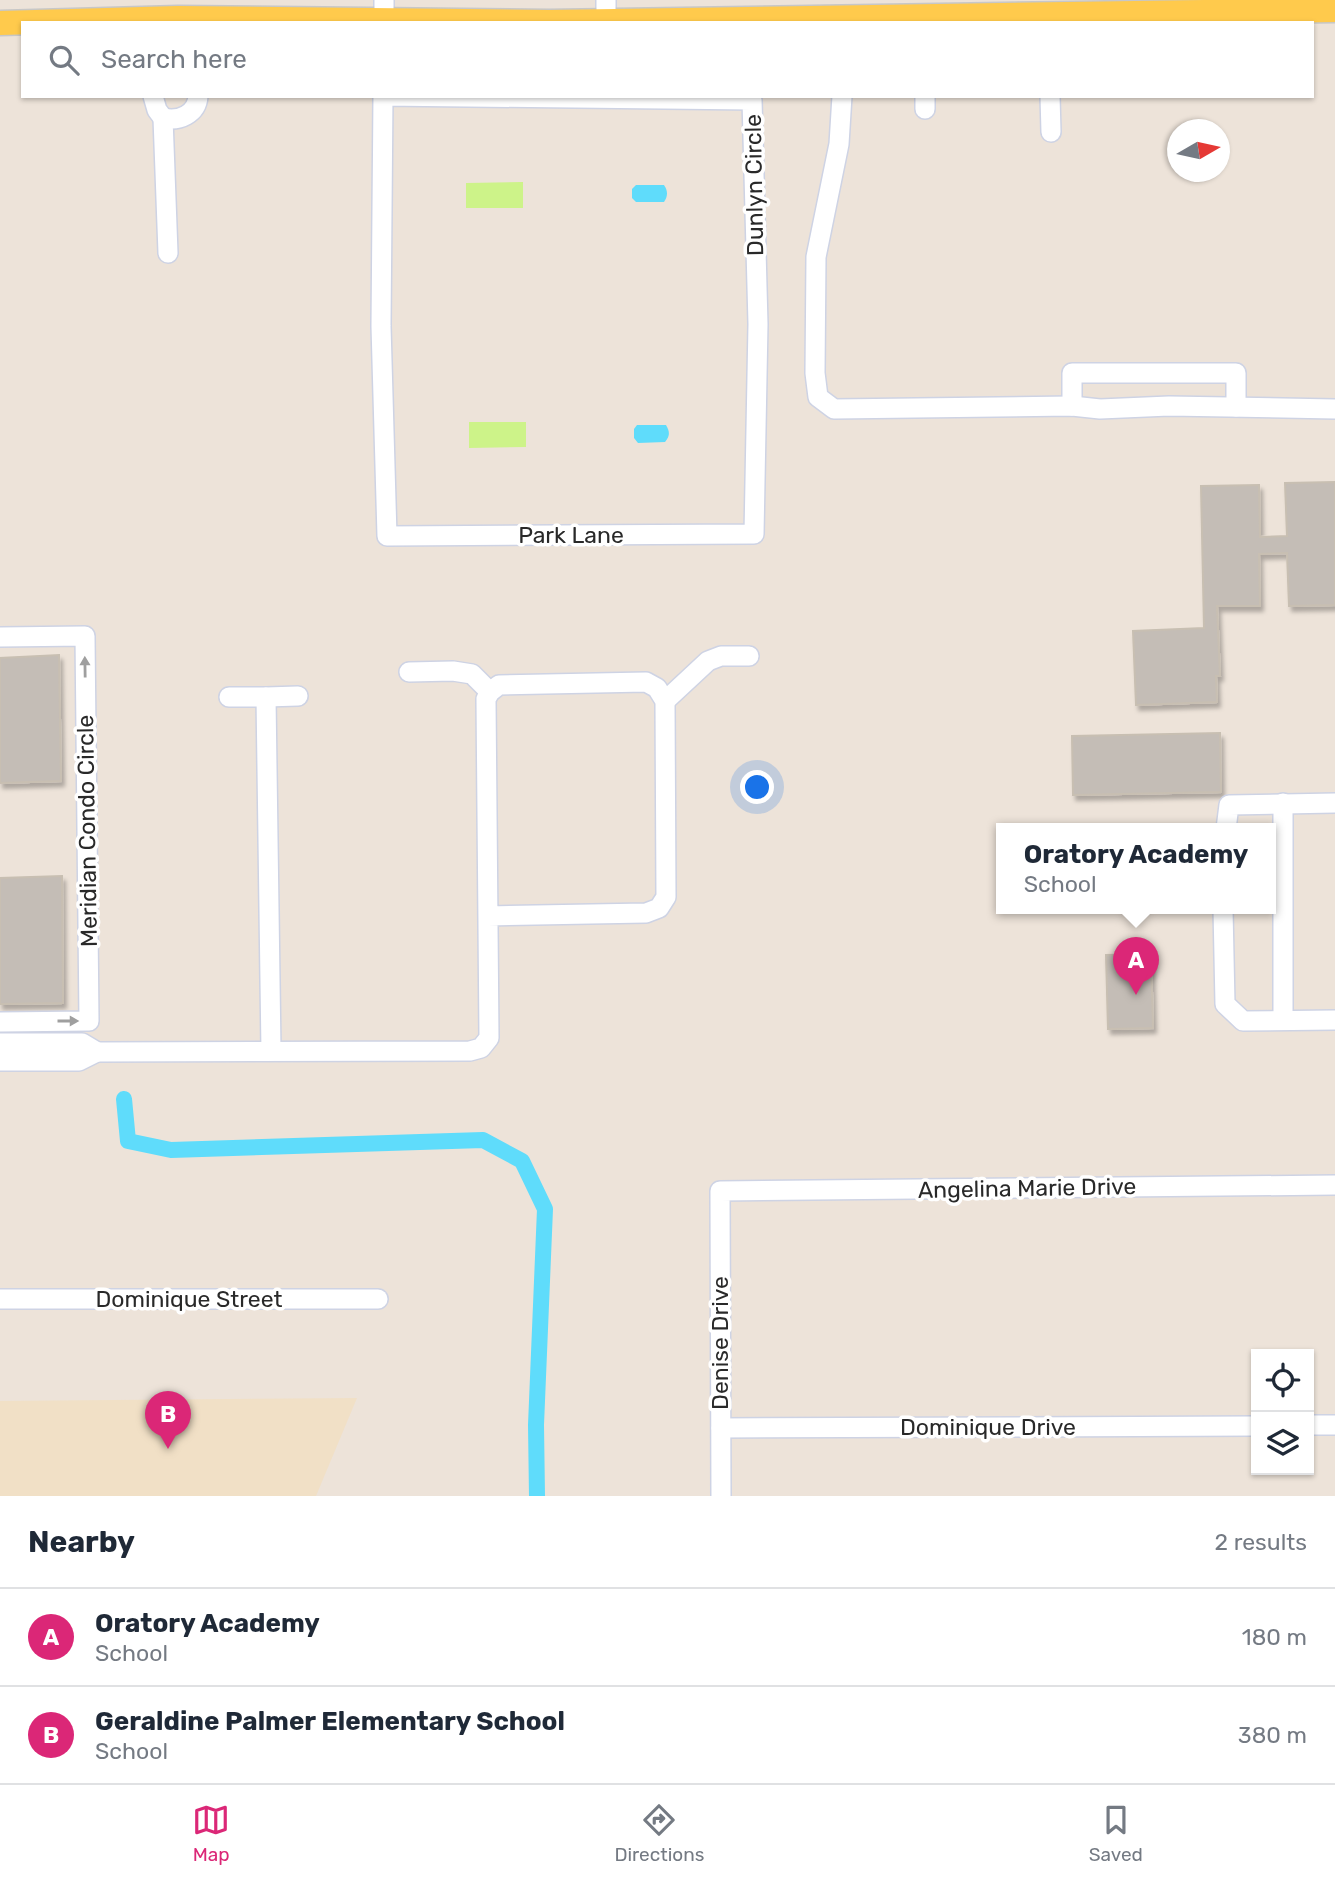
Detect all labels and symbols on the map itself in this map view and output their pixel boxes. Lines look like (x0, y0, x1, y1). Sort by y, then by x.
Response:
street label: Dunlyn Circle (739, 114, 769, 256)
north arrow (1167, 119, 1230, 182)
street label: Park Lane (518, 521, 624, 549)
one-way arrow (79, 656, 91, 678)
street label: Meridian Condo Circle (71, 715, 103, 947)
your location (740, 770, 774, 804)
pin: A (1113, 937, 1159, 995)
one-way arrow (57, 1015, 79, 1027)
street label: Angelina Marie Drive (918, 1172, 1136, 1204)
street label: Denise Drive (706, 1276, 734, 1410)
street label: Dominique Street (95, 1285, 283, 1313)
pin: B (145, 1391, 191, 1449)
street label: Dominique Drive (900, 1413, 1076, 1441)

